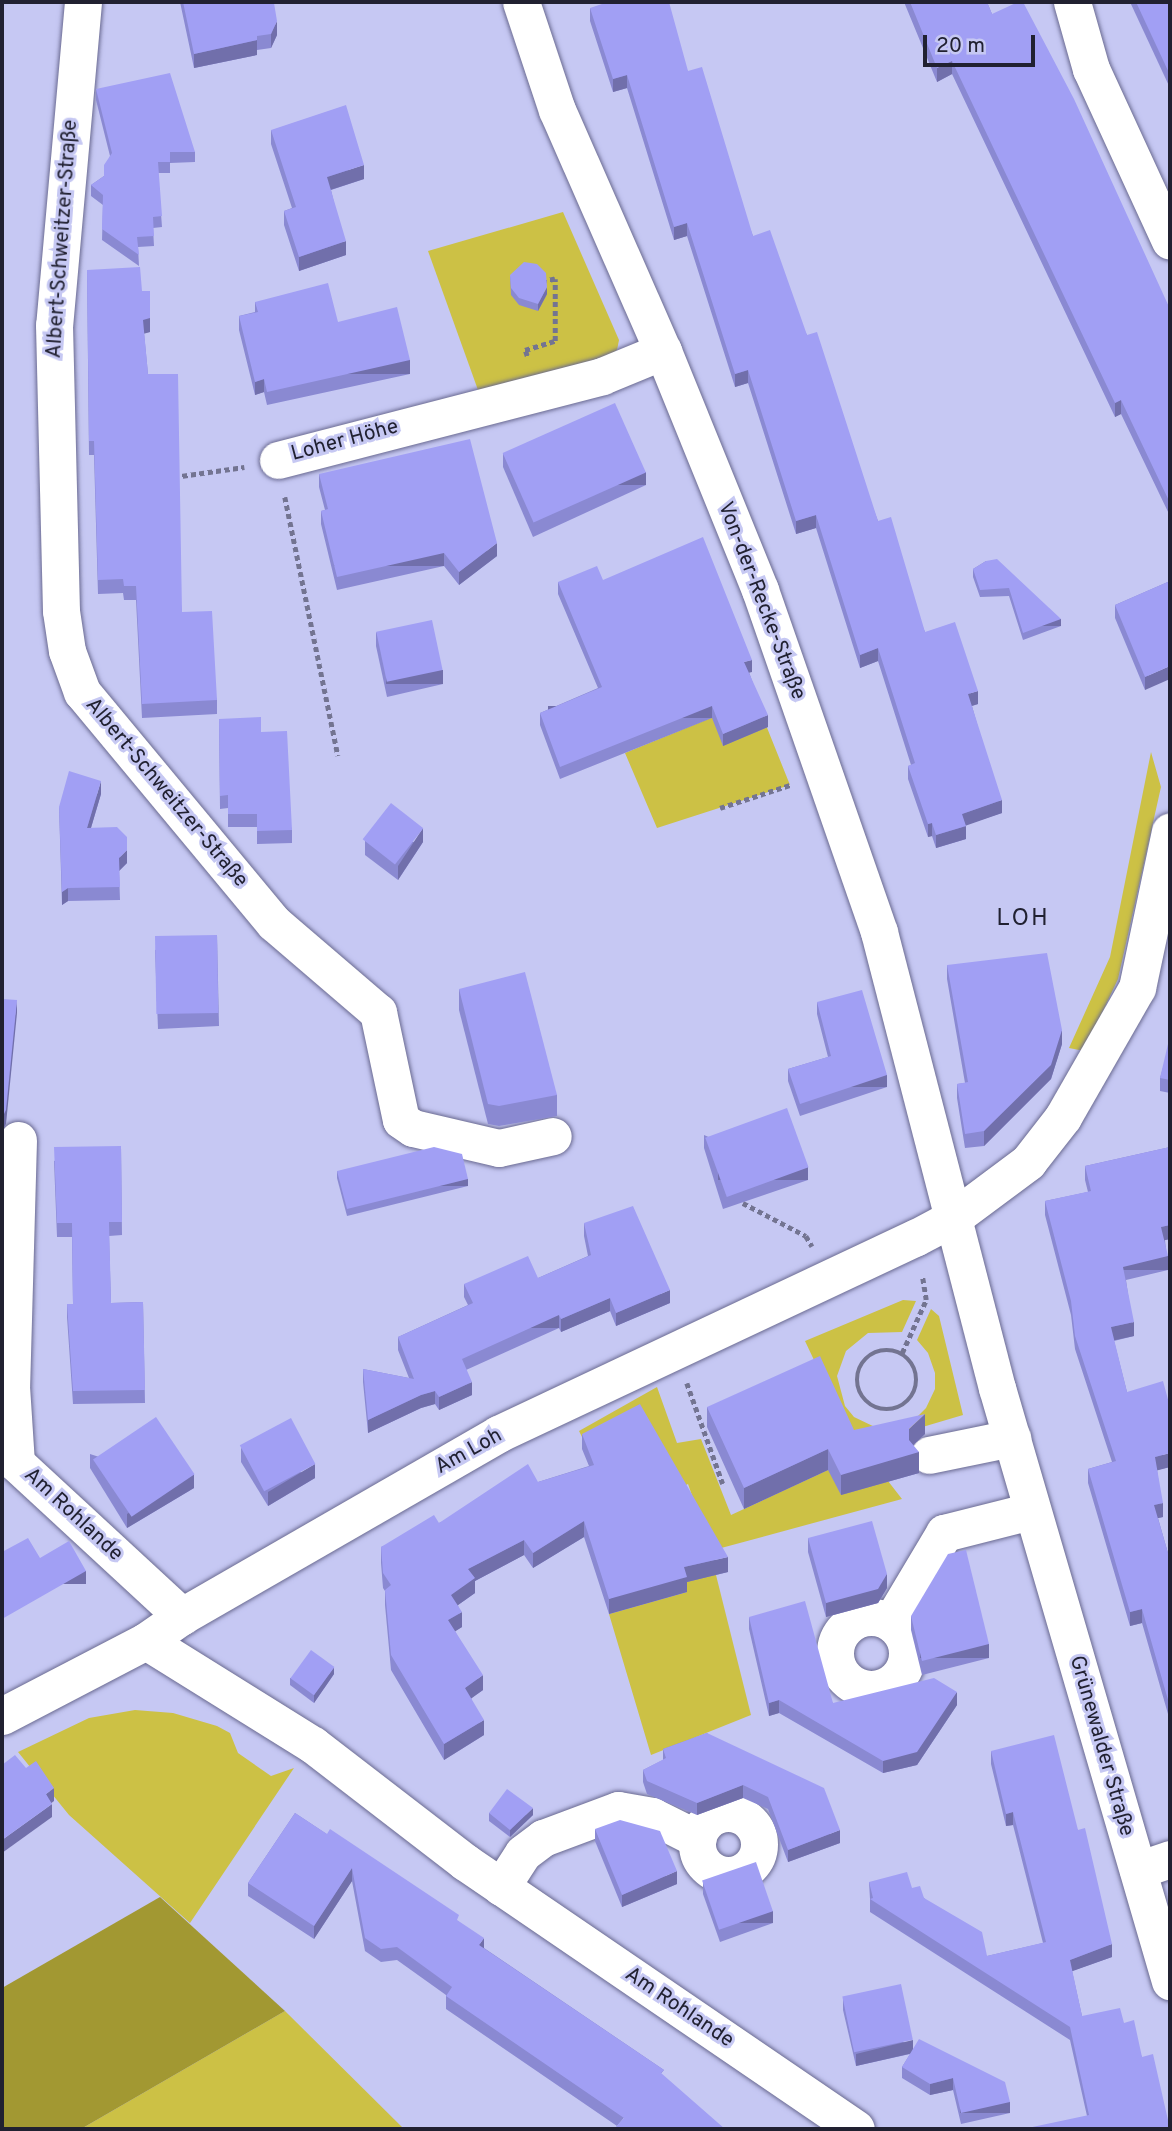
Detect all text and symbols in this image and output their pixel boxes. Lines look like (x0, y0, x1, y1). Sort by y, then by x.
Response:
scale bar (927, 21, 1039, 65)
text: 20 m (936, 33, 985, 60)
street label: Albert-Schweitzer-Straße (42, 119, 84, 359)
street label: Loher Höhe (289, 415, 401, 467)
street label: Von-der-Recke-Straße (712, 499, 810, 703)
street label: Albert-Schweitzer-Straße (79, 693, 253, 893)
district label: LOH (997, 906, 1049, 934)
street label: Am Loh (431, 1423, 507, 1481)
street label: Am Rohlande (18, 1463, 128, 1567)
street label: Grünewalder Straße (1063, 1653, 1139, 1839)
street label: Am Rohlande (620, 1962, 738, 2054)

